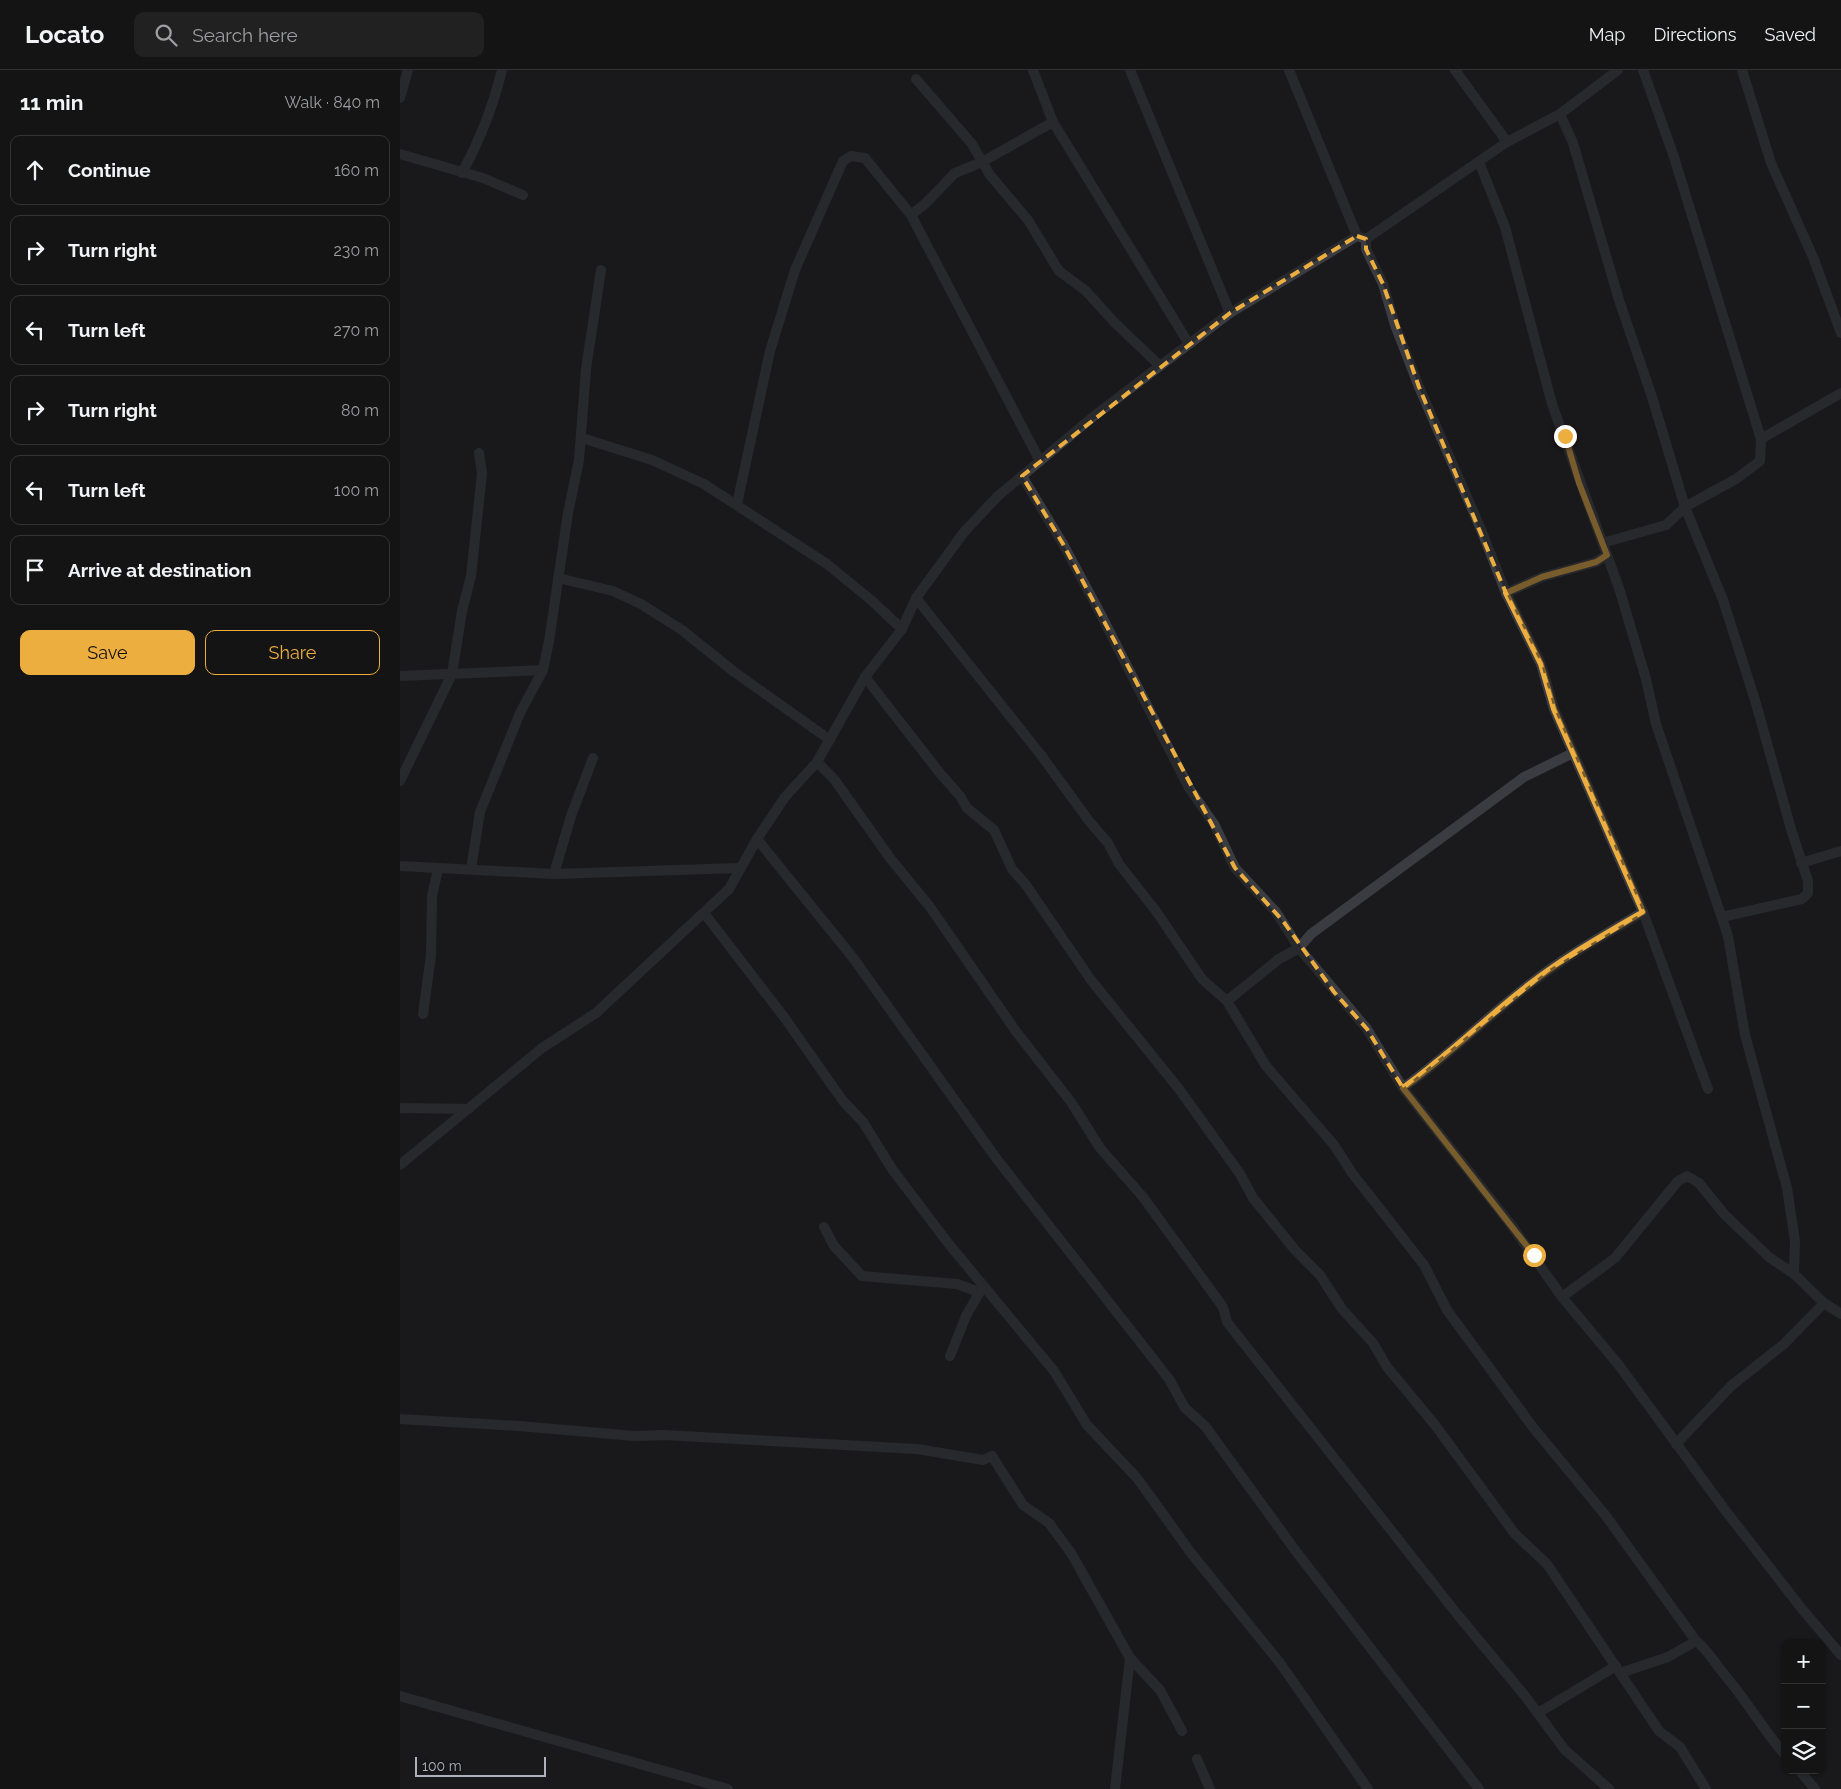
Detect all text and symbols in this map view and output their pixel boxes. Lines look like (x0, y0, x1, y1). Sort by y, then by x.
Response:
search box (134, 12, 484, 57)
text: Locato (25, 20, 104, 49)
icon: search (152, 21, 180, 49)
text: Search here (192, 24, 298, 46)
text: Map (1589, 24, 1625, 45)
text: Directions (1653, 24, 1737, 45)
text: Saved (1765, 24, 1816, 45)
text: 11 min (20, 90, 83, 115)
text: Walk · 840 m (285, 93, 380, 112)
icon: ahead (21, 156, 49, 184)
text: Continue (68, 159, 151, 181)
text: 160 m (334, 161, 379, 180)
icon: right (21, 236, 49, 264)
text: Turn right (68, 239, 157, 261)
text: 230 m (334, 241, 379, 260)
icon: left (21, 316, 49, 344)
text: Turn left (68, 319, 145, 341)
text: 270 m (334, 321, 379, 340)
icon: right (21, 396, 49, 424)
text: Turn right (68, 399, 157, 421)
text: 80 m (341, 401, 379, 420)
route end (1554, 425, 1577, 448)
icon: left (21, 476, 49, 504)
text: Turn left (68, 479, 145, 501)
text: 100 m (334, 481, 379, 500)
icon: arrive (21, 556, 49, 584)
text: Arrive at destination (68, 559, 252, 581)
button: Save (20, 630, 195, 675)
button: Share (205, 630, 380, 675)
route start (1523, 1244, 1546, 1267)
map controls (1781, 1639, 1826, 1774)
button: + (1781, 1639, 1826, 1684)
button: − (1781, 1684, 1826, 1729)
button: layers (1781, 1729, 1826, 1774)
scale bar (415, 1754, 546, 1777)
text: 100 m (422, 1758, 462, 1774)

